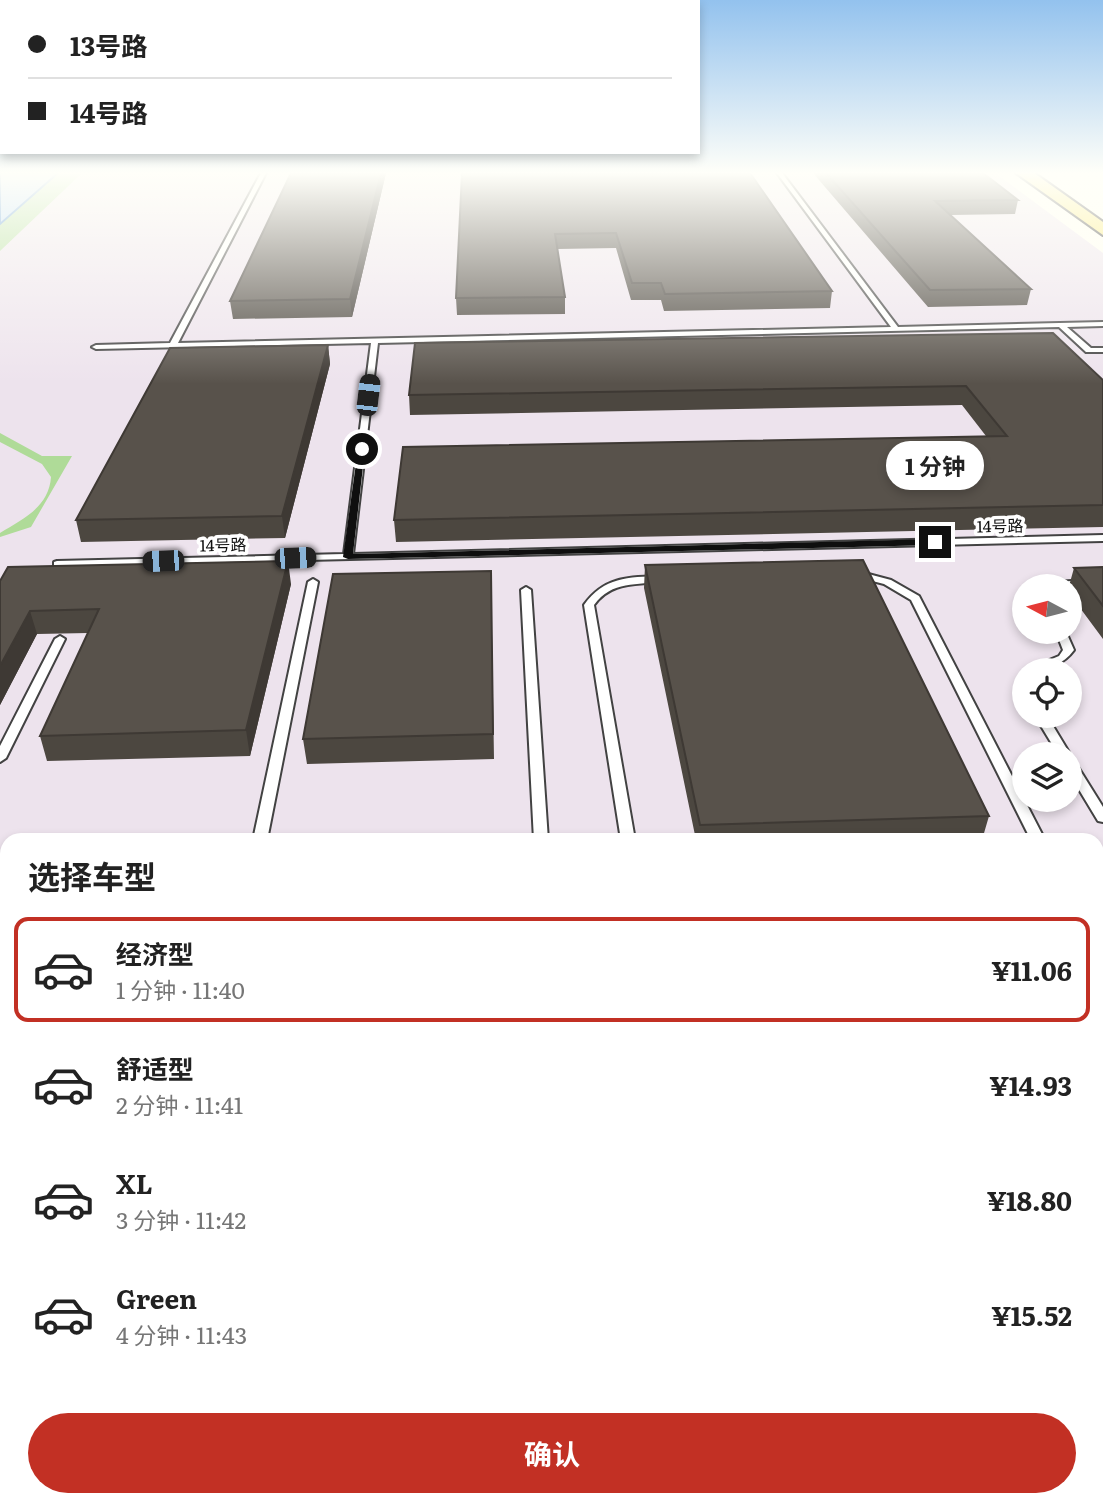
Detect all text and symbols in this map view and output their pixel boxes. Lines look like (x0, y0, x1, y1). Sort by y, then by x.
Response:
text: 13号路 (70, 25, 147, 64)
text: 14号路 (70, 92, 147, 131)
car (356, 373, 381, 417)
route start (346, 433, 378, 465)
callout: 1 分钟 (886, 440, 984, 490)
text: 1 分钟 (905, 448, 965, 482)
street label: 14号路 (976, 513, 1024, 537)
route end (919, 526, 951, 558)
street label: 14号路 (199, 532, 247, 556)
car (274, 547, 317, 569)
car (142, 550, 185, 572)
north arrow (1012, 574, 1082, 644)
map controls (1012, 574, 1082, 812)
button: locate (1012, 658, 1082, 728)
button: layers (1012, 742, 1082, 812)
text: 选择车型 (28, 851, 156, 899)
text: 经济型 (116, 933, 194, 972)
icon: car (32, 938, 95, 1001)
text: ¥11.06 (991, 950, 1072, 989)
text: 1 分钟 · 11:40 (116, 972, 245, 1006)
text: 舒适型 (116, 1048, 194, 1087)
icon: car (32, 1053, 95, 1116)
text: ¥14.93 (989, 1065, 1072, 1104)
text: 2 分钟 · 11:41 (116, 1087, 243, 1121)
text: XL (116, 1163, 153, 1202)
icon: car (32, 1168, 95, 1231)
text: ¥18.80 (987, 1180, 1072, 1219)
text: 3 分钟 · 11:42 (116, 1202, 246, 1236)
text: Green (116, 1278, 197, 1317)
icon: car (32, 1283, 95, 1346)
text: ¥15.52 (991, 1295, 1072, 1334)
text: 4 分钟 · 11:43 (116, 1317, 247, 1351)
button: 确认 (28, 1413, 1076, 1493)

